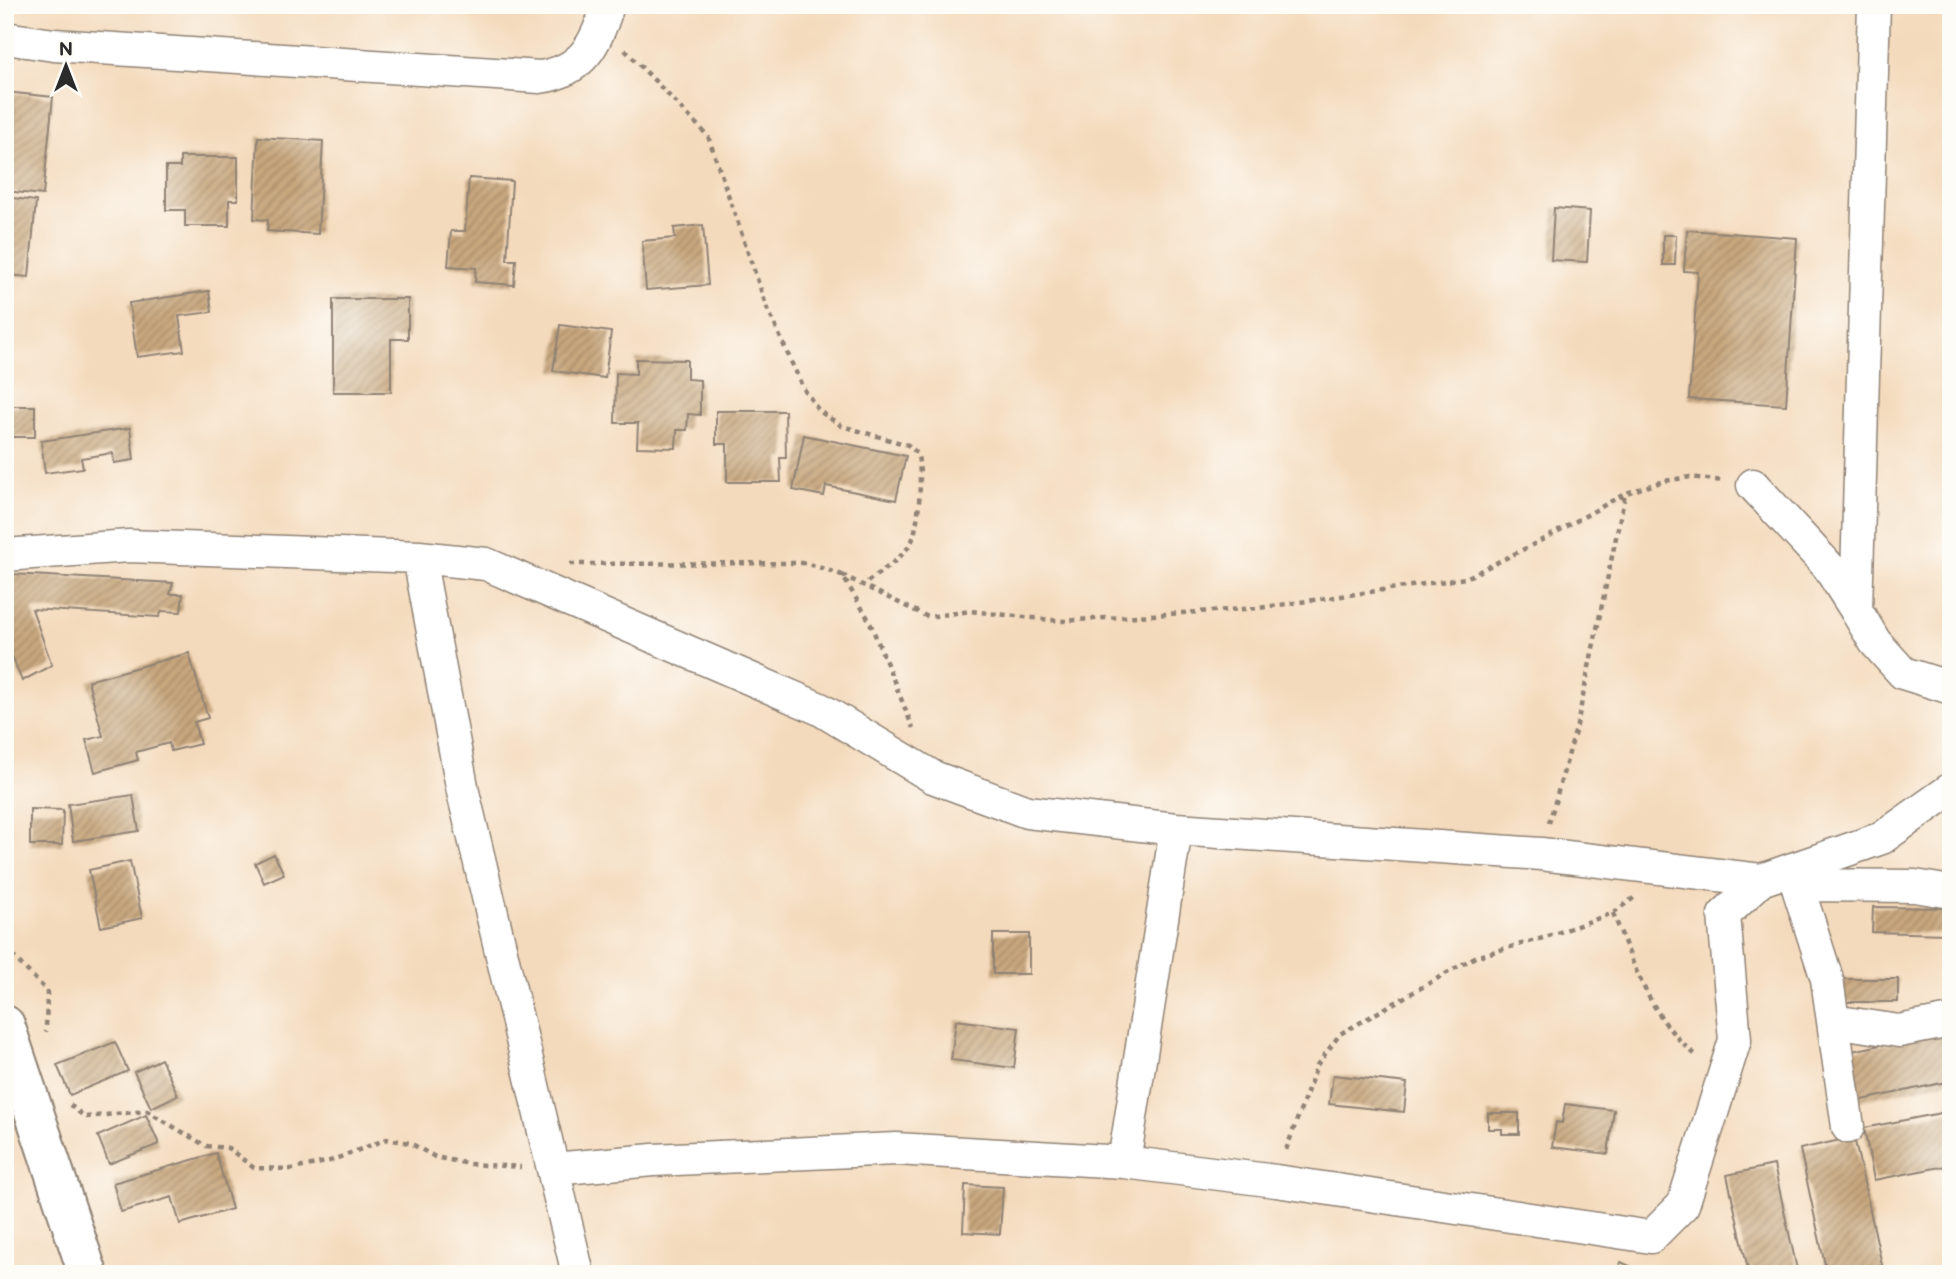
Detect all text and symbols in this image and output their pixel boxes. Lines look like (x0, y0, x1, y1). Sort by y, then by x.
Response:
north arrow (32, 32, 102, 102)
text: N (59, 39, 73, 62)

